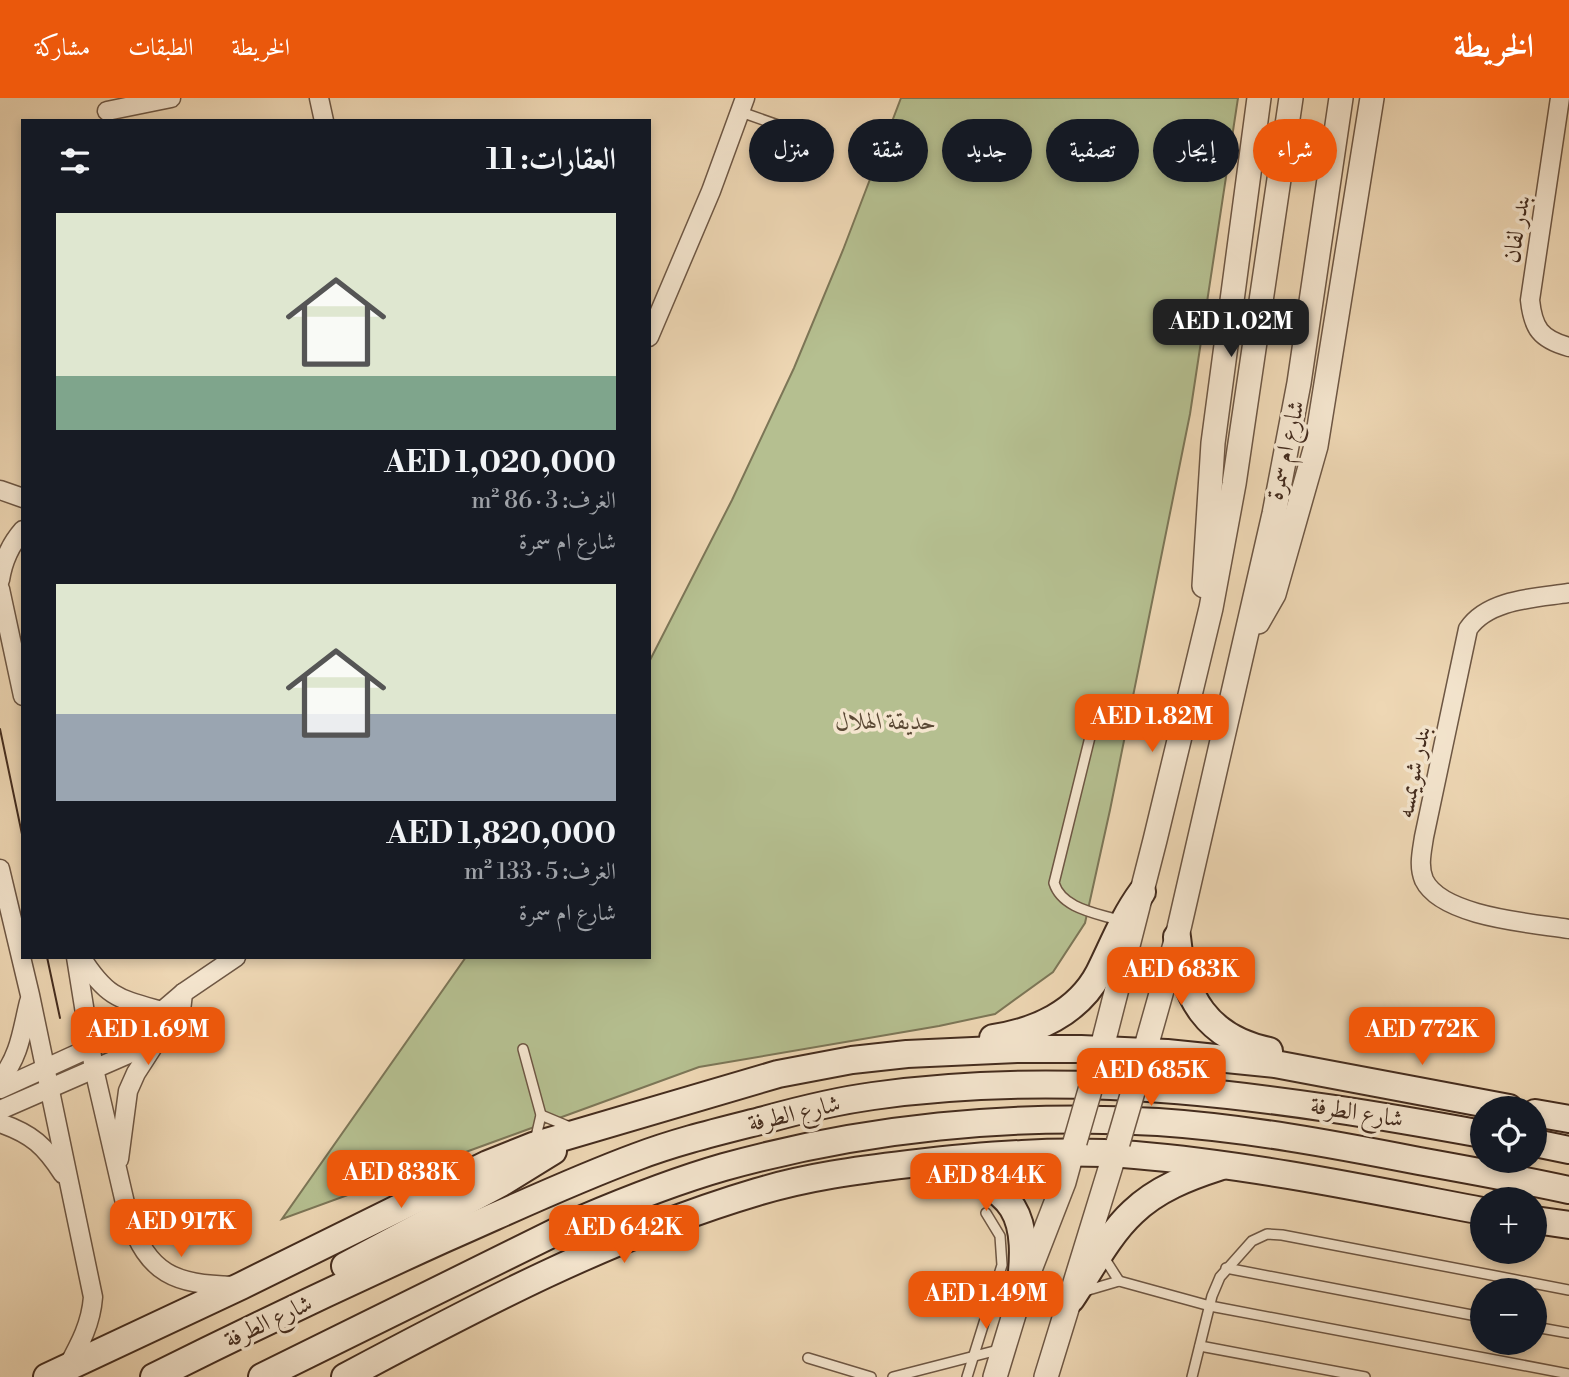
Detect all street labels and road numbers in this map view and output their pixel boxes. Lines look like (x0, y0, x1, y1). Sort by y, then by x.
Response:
street label: بندر لفان (1497, 193, 1537, 265)
street label: شارع ام سمرة (1260, 397, 1317, 504)
street label: بندر شويمسه (1390, 724, 1438, 821)
street label: شارع الطرفة (745, 1089, 844, 1143)
street label: شارع الطرفة (1308, 1091, 1405, 1139)
street label: شارع الطرفة (220, 1289, 319, 1359)

